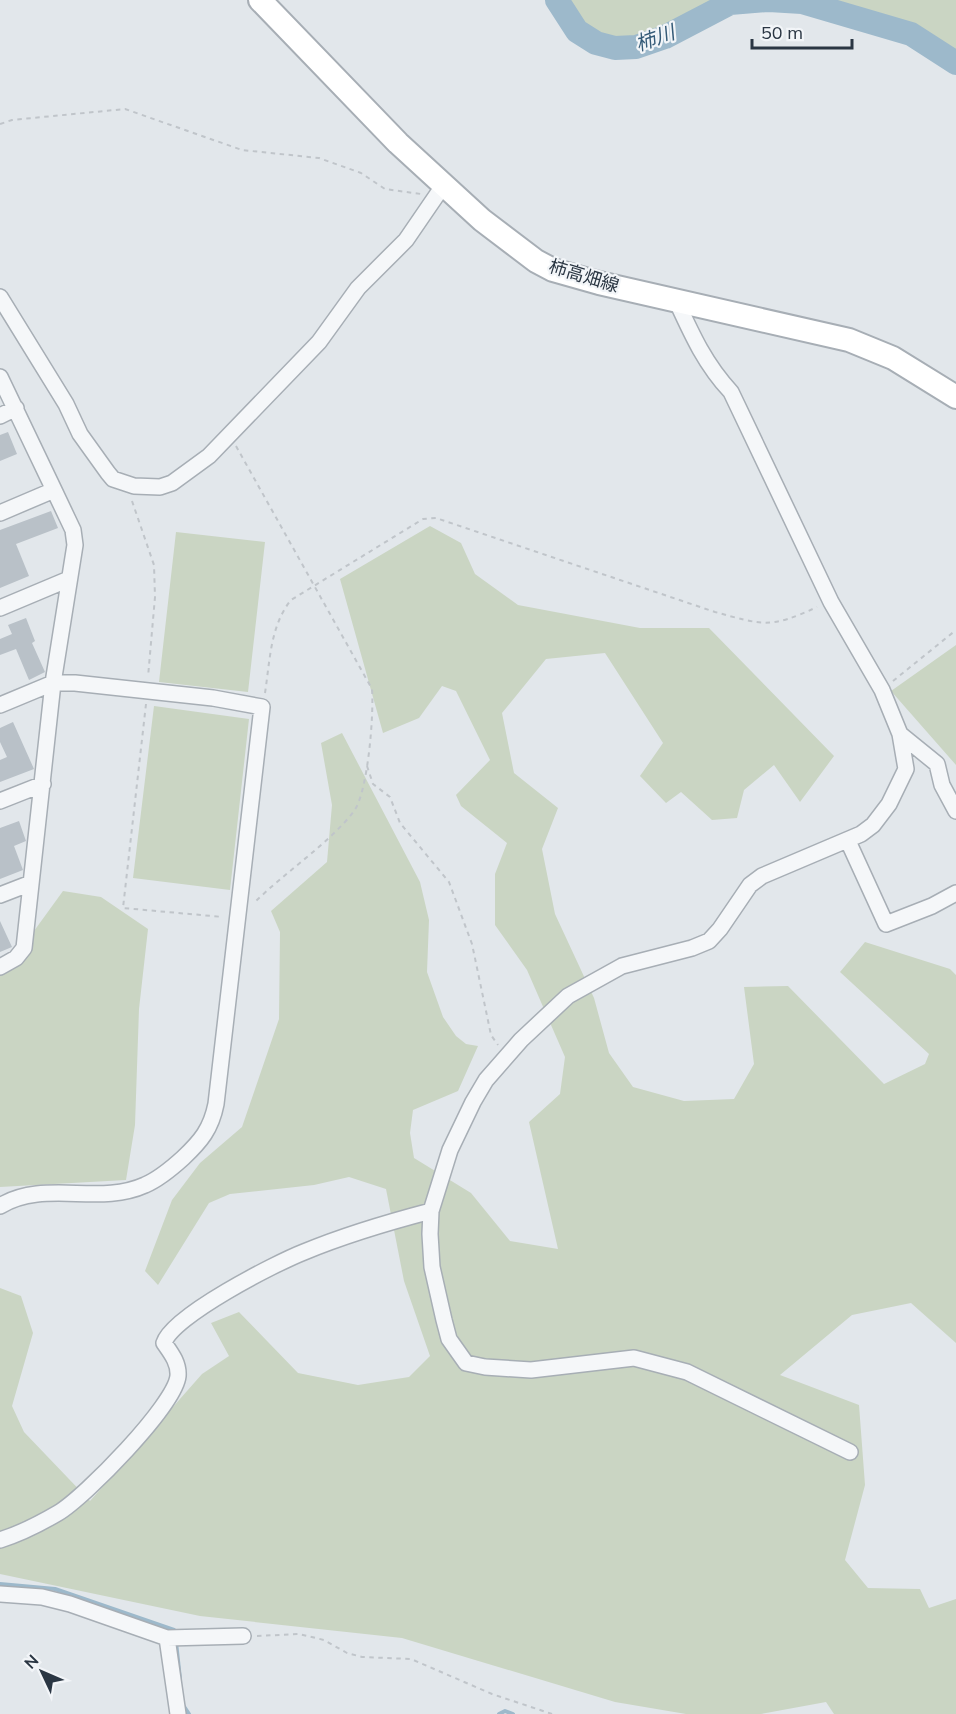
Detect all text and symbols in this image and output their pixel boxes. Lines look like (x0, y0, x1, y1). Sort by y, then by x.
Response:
scale bar (752, 12, 852, 50)
water label: 柿川 (632, 19, 680, 56)
text: 50 m (761, 21, 803, 44)
street label: 柿高畑線 (546, 254, 622, 297)
north arrow (12, 1642, 72, 1702)
text: N (20, 1650, 43, 1673)

